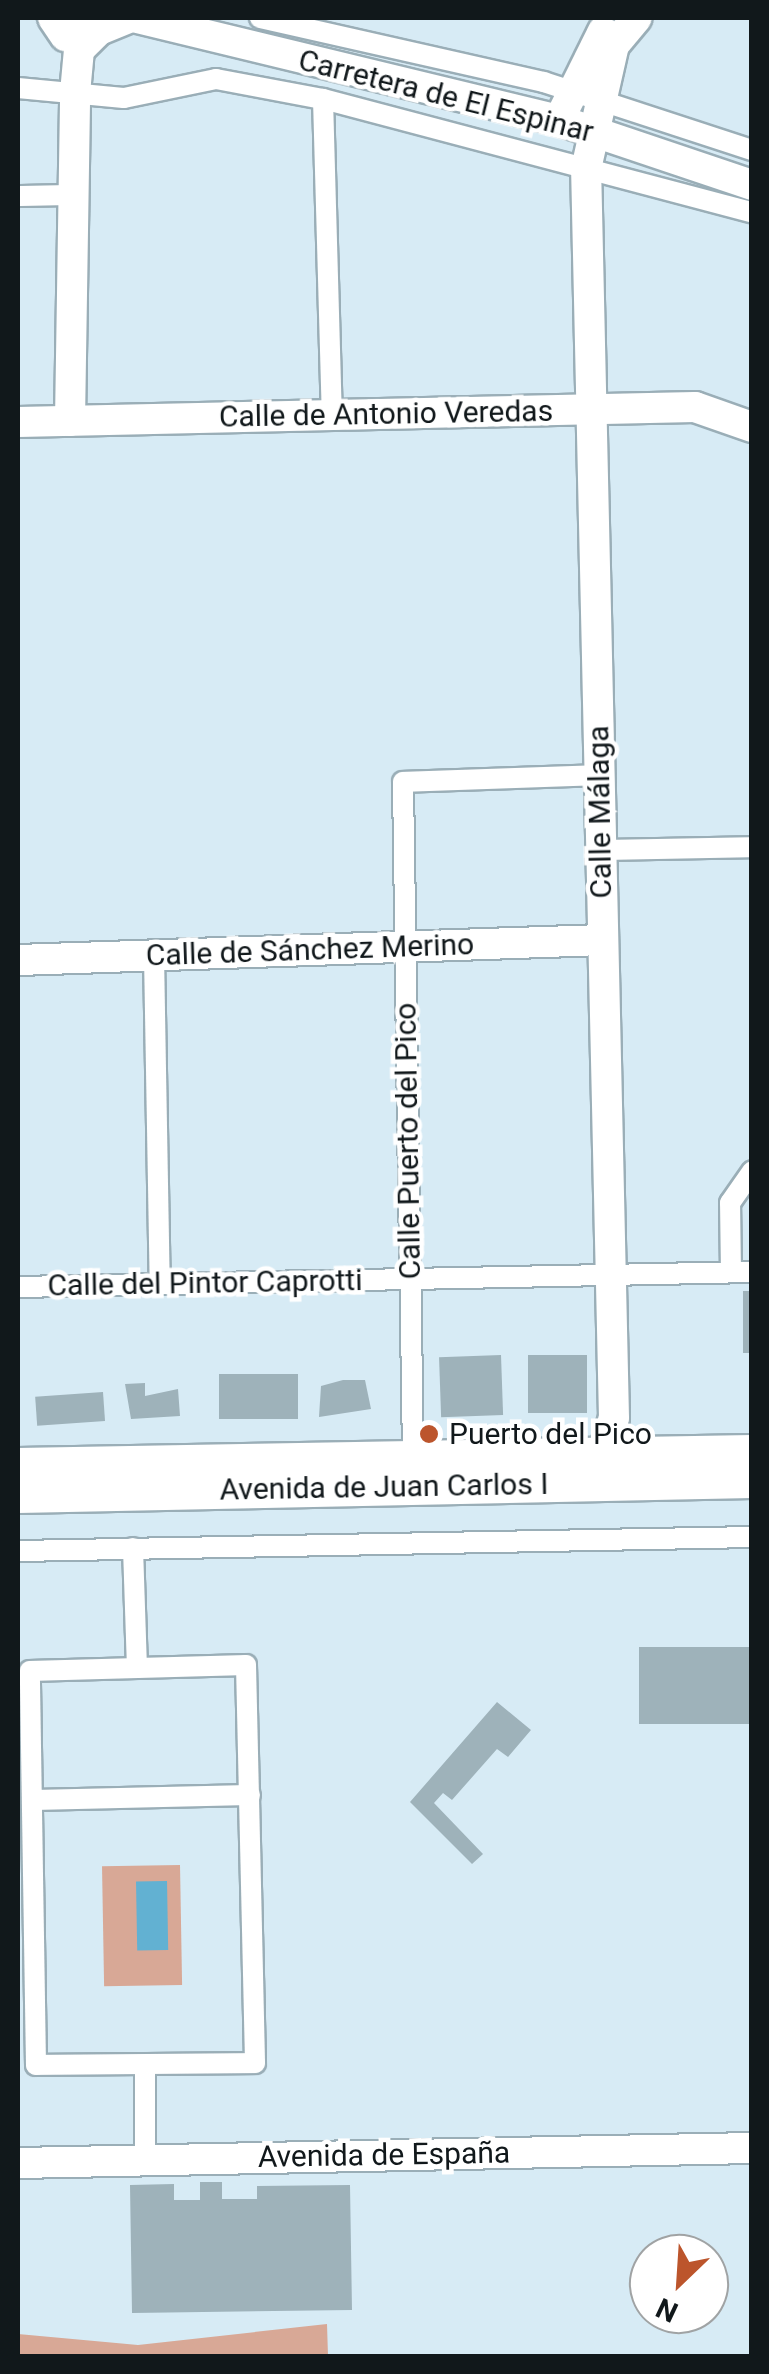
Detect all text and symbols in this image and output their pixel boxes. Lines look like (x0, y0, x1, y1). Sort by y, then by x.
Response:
street label: Carretera de El Espinar (295, 42, 597, 150)
street label: Calle de Antonio Veredas (219, 393, 553, 435)
street label: Calle Málaga (580, 725, 620, 899)
street label: Calle de Sánchez Merino (145, 926, 475, 974)
street label: Calle Puerto del Pico (388, 1002, 428, 1280)
street label: Calle del Pintor Caprotti (47, 1262, 363, 1304)
place label: Puerto del Pico (449, 1416, 652, 1452)
marker: Puerto del Pico (418, 1423, 440, 1445)
street label: Avenida de Juan Carlos I (219, 1466, 549, 1508)
street label: Avenida de España (257, 2135, 511, 2175)
north arrow (629, 2234, 729, 2334)
text: N (651, 2291, 683, 2329)

